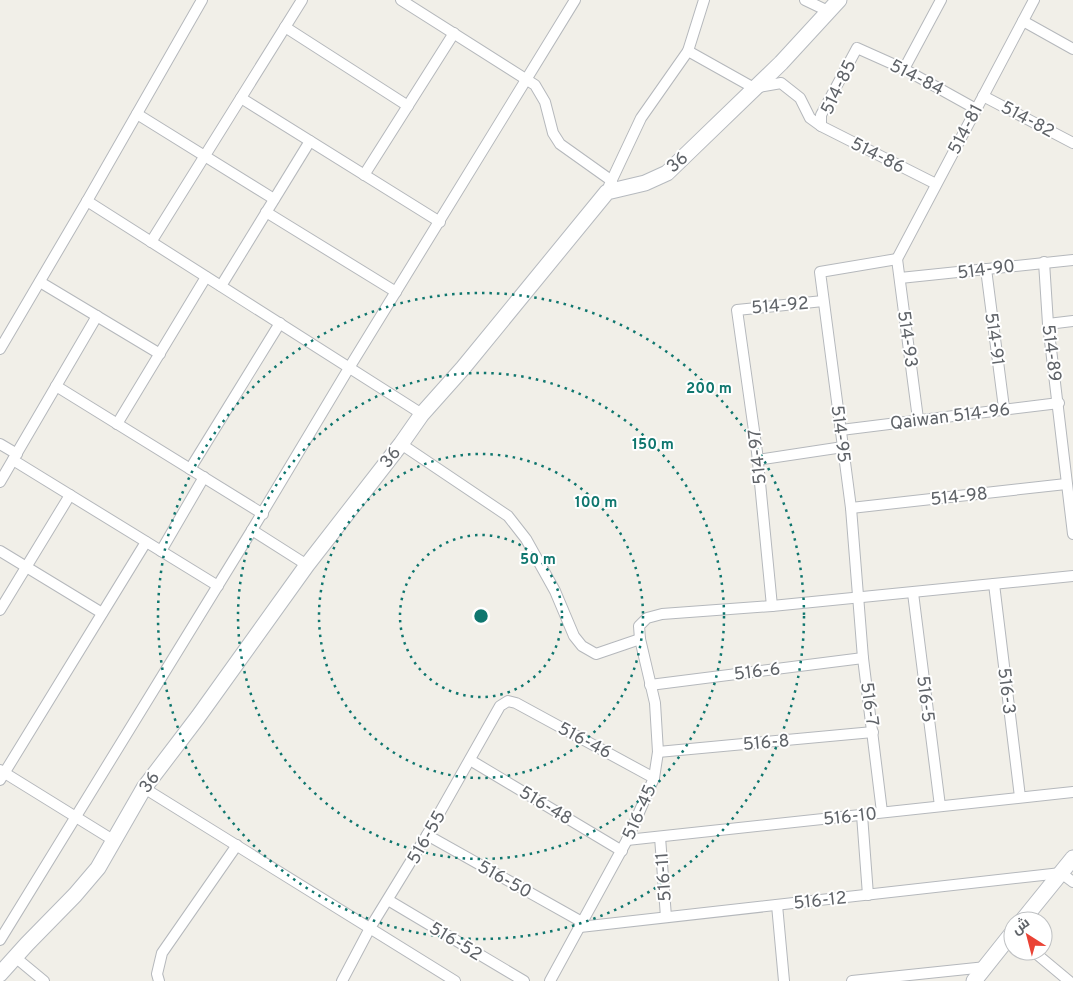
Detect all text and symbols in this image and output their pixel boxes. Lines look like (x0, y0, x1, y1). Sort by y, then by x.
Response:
street label: 514-84 (885, 55, 947, 102)
street label: 514-85 (816, 57, 862, 119)
street label: 514-82 (996, 97, 1058, 144)
street label: 514-81 (944, 101, 989, 159)
street label: 514-86 (846, 133, 908, 180)
street label: 36 (662, 147, 694, 179)
street label: 514-90 (956, 256, 1016, 285)
street label: 514-92 (750, 293, 810, 320)
street label: 514-93 (891, 309, 922, 369)
street label: 514-91 (978, 311, 1009, 367)
street label: 514-89 (1036, 323, 1065, 383)
text: 200 m (686, 380, 732, 399)
street label: Qaiwan 514-96 (889, 399, 1012, 436)
street label: 514-95 (825, 404, 854, 464)
street label: 514-97 (744, 428, 773, 486)
text: 150 m (632, 436, 674, 455)
street label: 36 (375, 442, 407, 474)
street label: 514-98 (929, 483, 989, 512)
text: 100 m (575, 494, 617, 513)
text: 50 m (520, 551, 556, 570)
centre of rings (472, 607, 490, 625)
street label: 516-6 (733, 658, 782, 687)
street label: 516-3 (991, 667, 1020, 716)
street label: 516-5 (910, 674, 939, 724)
street label: 516-7 (854, 681, 883, 728)
street label: 516-46 (553, 718, 615, 765)
street label: 516-8 (742, 730, 790, 757)
street label: 36 (135, 767, 166, 798)
street label: 516-48 (514, 781, 576, 831)
street label: 516-45 (618, 781, 663, 844)
street label: 516-10 (822, 803, 878, 832)
street label: 516-55 (403, 807, 452, 869)
street label: 516-11 (651, 852, 678, 902)
street label: 516-50 (473, 856, 535, 905)
street label: 516-12 (792, 887, 848, 916)
north arrow (1003, 911, 1053, 961)
text: ش (1008, 914, 1034, 939)
street label: 516-52 (424, 918, 486, 967)

